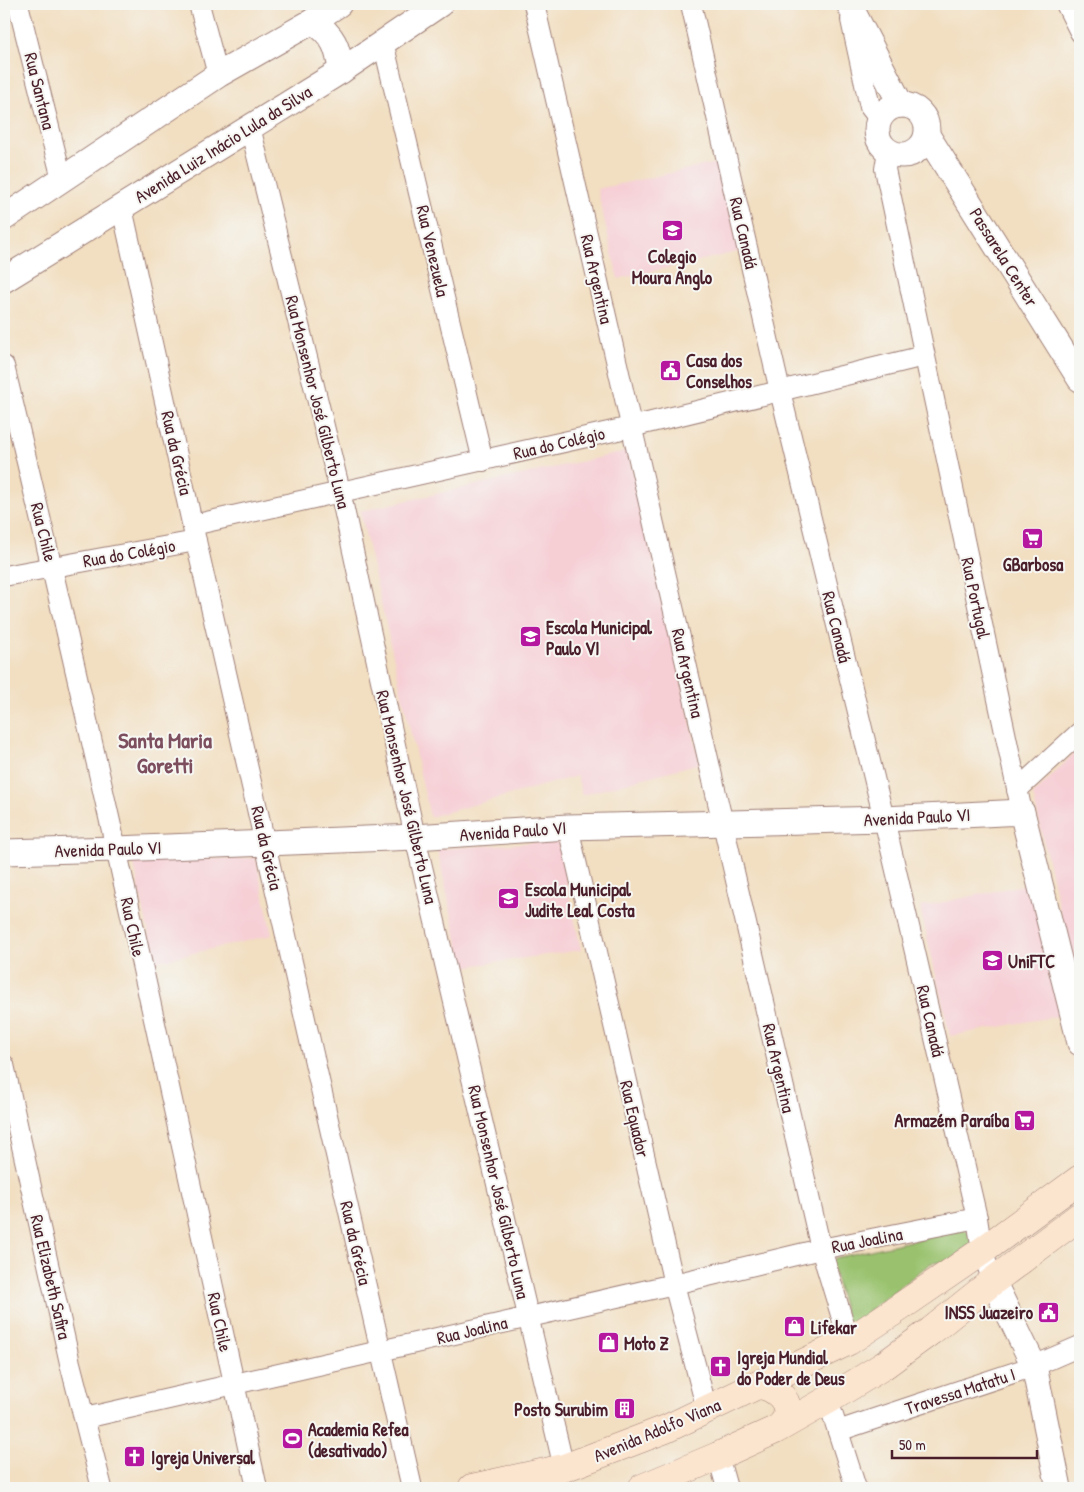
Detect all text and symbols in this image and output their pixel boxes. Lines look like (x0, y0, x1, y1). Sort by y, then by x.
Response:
street label: Rua Santana (18, 50, 62, 132)
street label: Avenida Luiz Inácio Lula da Silva (130, 79, 316, 209)
street label: Rua Canadá (724, 195, 764, 271)
street label: Rua Venezuela (410, 203, 456, 299)
street label: Passarela Center (964, 203, 1044, 311)
school or university icon: Colegio Moura Anglo (660, 219, 684, 243)
street label: Rua Argentina (575, 232, 619, 326)
place label: Colegio Moura Anglo (632, 244, 713, 291)
street label: Rua Monsenhor José Gilberto Luna (279, 293, 357, 511)
place label: Casa dos Conselhos (686, 348, 752, 394)
public building icon: Casa dos Conselhos (658, 358, 682, 382)
street label: Rua da Grécia (155, 408, 199, 498)
street label: Rua do Colégio (511, 420, 607, 466)
street label: Rua Chile (25, 500, 63, 564)
supermarket icon: GBarbosa (1021, 527, 1045, 551)
street label: Rua do Colégio (81, 533, 177, 573)
place label: GBarbosa (1003, 552, 1064, 577)
street label: Rua Portugal (955, 555, 997, 641)
street label: Rua Canadá (816, 589, 858, 665)
place label: Escola Municipal Paulo VI (546, 615, 653, 661)
school or university icon: Escola Municipal Paulo VI (518, 625, 542, 649)
street label: Rua Argentina (666, 626, 710, 720)
street label: Rua Monsenhor José Gilberto Luna (370, 688, 444, 906)
district label: Santa Maria Goretti (118, 725, 212, 780)
street label: Avenida Paulo VI (863, 802, 971, 832)
street label: Rua da Grécia (245, 803, 289, 893)
street label: Avenida Paulo VI (459, 815, 567, 847)
street label: Avenida Paulo VI (54, 835, 162, 863)
place label: Escola Municipal Judite Leal Costa (525, 877, 635, 923)
school or university icon: Escola Municipal Judite Leal Costa (497, 887, 521, 911)
street label: Rua Chile (115, 895, 151, 959)
school or university icon: UniFTC (980, 949, 1004, 973)
place label: UniFTC (1008, 949, 1055, 974)
street label: Rua Canadá (911, 983, 951, 1059)
street label: Rua Argentina (757, 1021, 801, 1115)
street label: Rua Equador (614, 1078, 656, 1160)
street label: Rua Monsenhor José Gilberto Luna (462, 1083, 536, 1301)
place label: Armazém Paraíba (895, 1108, 1010, 1133)
supermarket icon: Armazém Paraíba (1013, 1108, 1037, 1132)
street label: Rua da Grécia (334, 1198, 378, 1288)
street label: Rua Elizabeth Safira (25, 1212, 77, 1342)
street label: Rua Joalina (829, 1221, 905, 1259)
street label: Rua Chile (202, 1290, 238, 1354)
place label: INSS Juazeiro (945, 1300, 1034, 1325)
public building icon: INSS Juazeiro (1037, 1300, 1061, 1324)
street label: Rua Joalina (434, 1310, 510, 1350)
shop icon: Lifekar (783, 1315, 807, 1339)
place label: Lifekar (811, 1315, 857, 1340)
shop icon: Moto Z (596, 1331, 620, 1355)
place label: Moto Z (624, 1331, 670, 1356)
place label: Igreja Mundial do Poder de Deus (737, 1345, 845, 1391)
church icon: Igreja Mundial do Poder de Deus (709, 1355, 733, 1379)
street label: Travessa Matatu I (902, 1361, 1018, 1421)
street label: Avenida Adolfo Viana (590, 1392, 724, 1468)
place label: Posto Surubim (514, 1397, 608, 1422)
building icon: Posto Surubim (612, 1397, 636, 1421)
place label: Academia Refea (desativado) (308, 1417, 409, 1463)
sports icon: Academia Refea (desativado) (280, 1427, 304, 1451)
scale bar (892, 1427, 1036, 1459)
text: 50 m (899, 1434, 926, 1455)
church icon: Igreja Universal (123, 1445, 147, 1469)
place label: Igreja Universal (151, 1445, 256, 1471)

